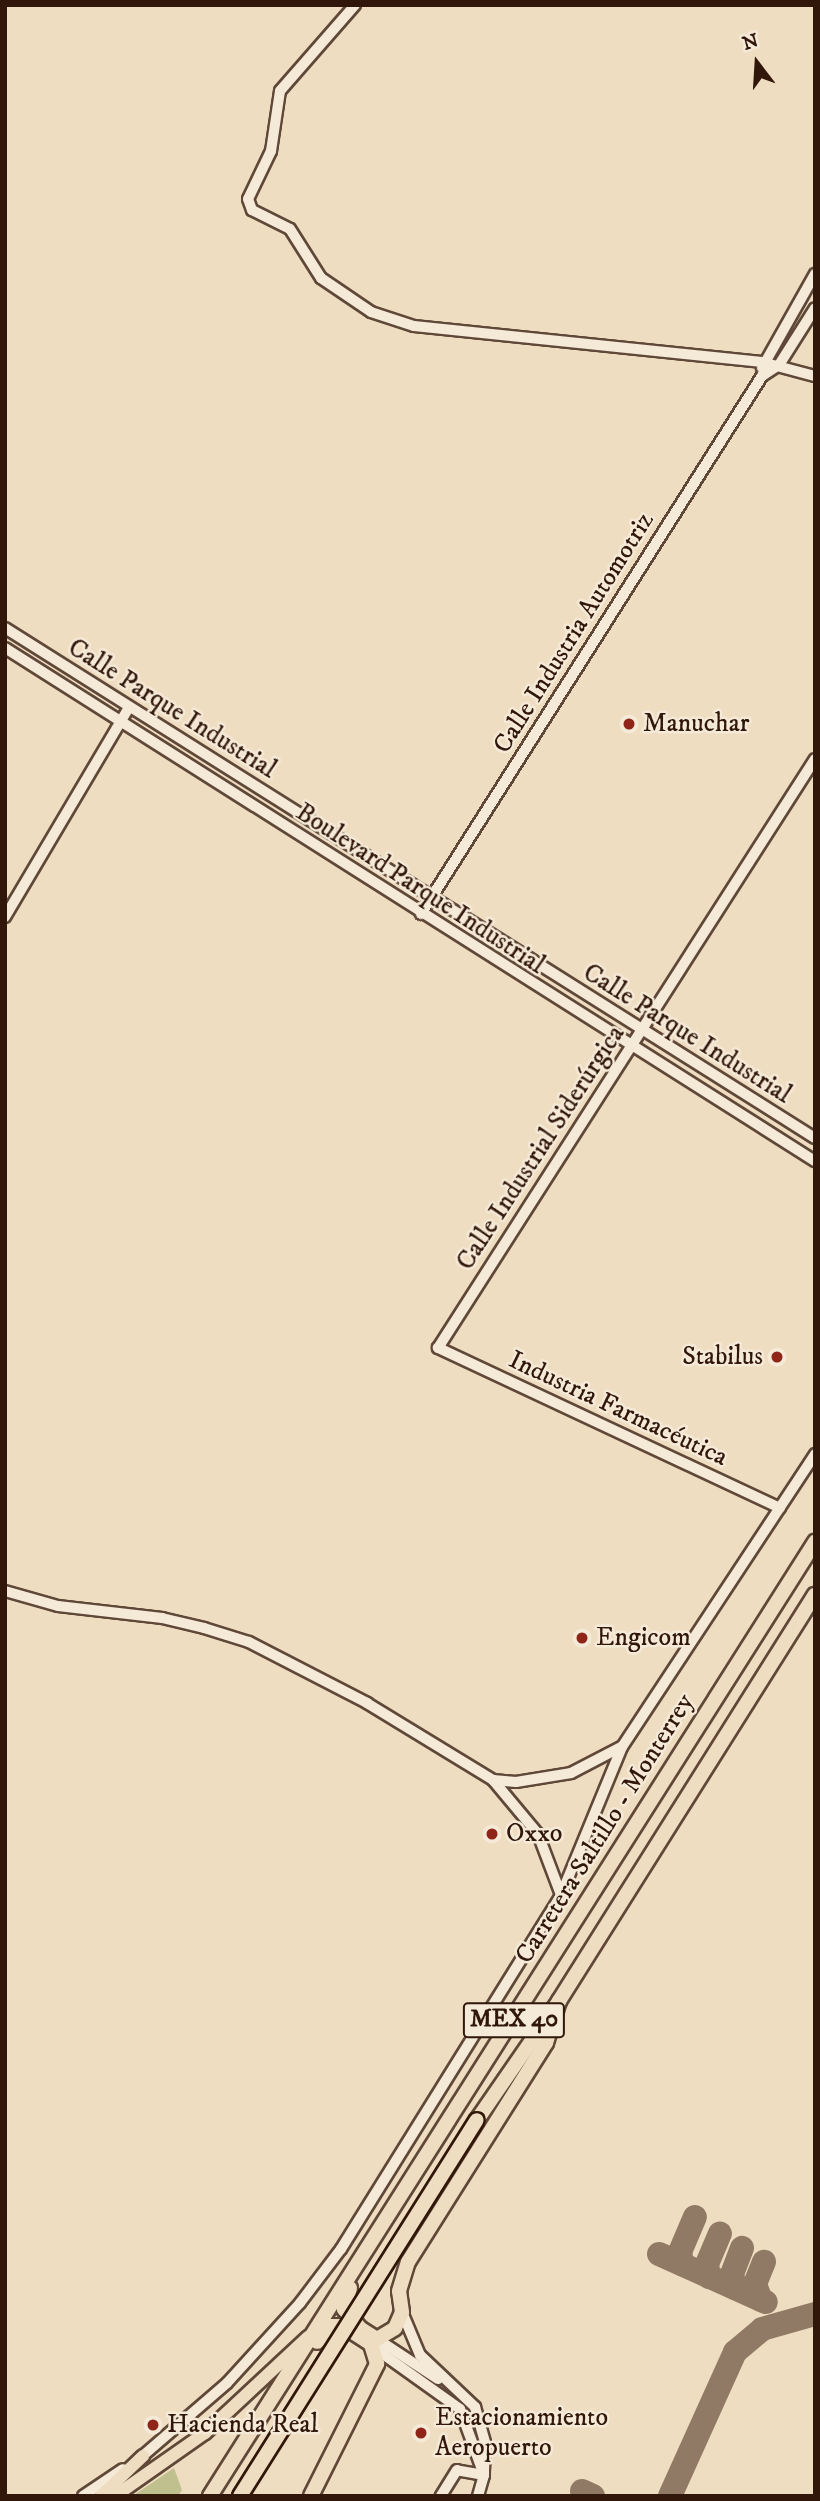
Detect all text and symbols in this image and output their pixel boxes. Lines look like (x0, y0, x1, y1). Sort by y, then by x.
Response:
north arrow (722, 28, 792, 98)
text: N (740, 29, 762, 56)
street label: Calle Industria Automotriz (487, 507, 661, 759)
street label: Calle Parque Industrial (62, 632, 282, 786)
place label: Manuchar (643, 708, 749, 740)
marker: Manuchar (621, 716, 637, 732)
street label: Boulevard Parque Industrial (290, 797, 550, 981)
street label: Calle Parque Industrial (577, 957, 797, 1111)
street label: Calle Industrial Siderúrgica (450, 1020, 632, 1276)
place label: Stabilus (682, 1341, 763, 1373)
street label: Industria Farmacéutica (504, 1345, 732, 1473)
marker: Stabilus (769, 1349, 785, 1365)
place label: Engicom (596, 1622, 691, 1654)
marker: Engicom (574, 1630, 590, 1646)
street label: Carretera Saltillo - Monterrey (509, 1688, 701, 1970)
place label: Oxxo (506, 1818, 562, 1850)
marker: Oxxo (484, 1826, 500, 1842)
road number: MEX 40 (462, 1999, 566, 2040)
place label: Estacionamiento Aeropuerto (435, 2402, 608, 2464)
place label: Hacienda Real (167, 2409, 318, 2441)
marker: Hacienda Real (145, 2417, 161, 2433)
marker: Estacionamiento Aeropuerto (413, 2425, 429, 2441)

